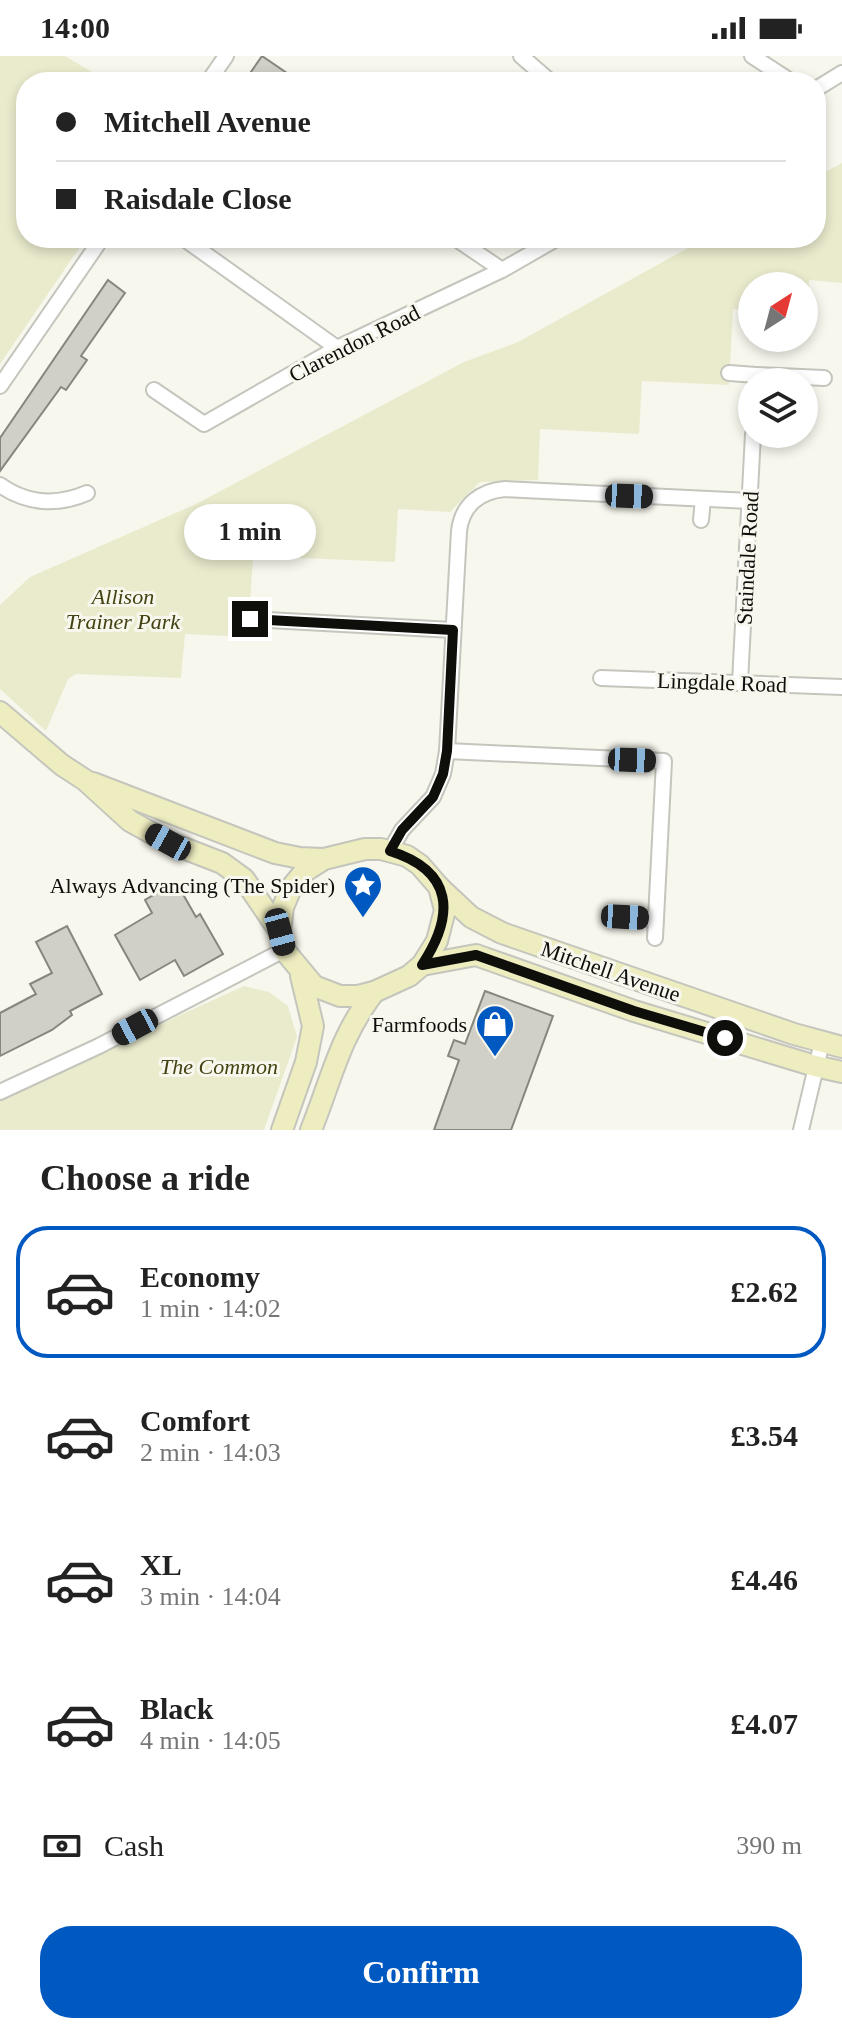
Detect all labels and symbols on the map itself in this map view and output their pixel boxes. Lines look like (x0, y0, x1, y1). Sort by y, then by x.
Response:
north arrow (738, 272, 818, 352)
street label: Clarendon Road (285, 300, 424, 387)
car (605, 483, 653, 509)
street label: Staindale Road (732, 491, 763, 625)
callout: 1 min (184, 503, 316, 559)
park label: Allison Trainer Park (66, 584, 181, 634)
route end (232, 601, 268, 637)
street label: Lingdale Road (657, 668, 787, 697)
car (608, 747, 656, 773)
car (141, 820, 195, 864)
place icon: Always Advancing (The Spider) (342, 864, 384, 919)
place label: Always Advancing (The Spider) (50, 873, 335, 898)
car (600, 904, 650, 930)
car (262, 906, 298, 958)
street label: Mitchell Avenue (538, 936, 684, 1007)
shop icon: Farmfoods (474, 1003, 516, 1058)
car (108, 1005, 162, 1049)
place label: Farmfoods (372, 1012, 467, 1037)
route start (707, 1020, 743, 1056)
park label: The Common (160, 1054, 278, 1079)

